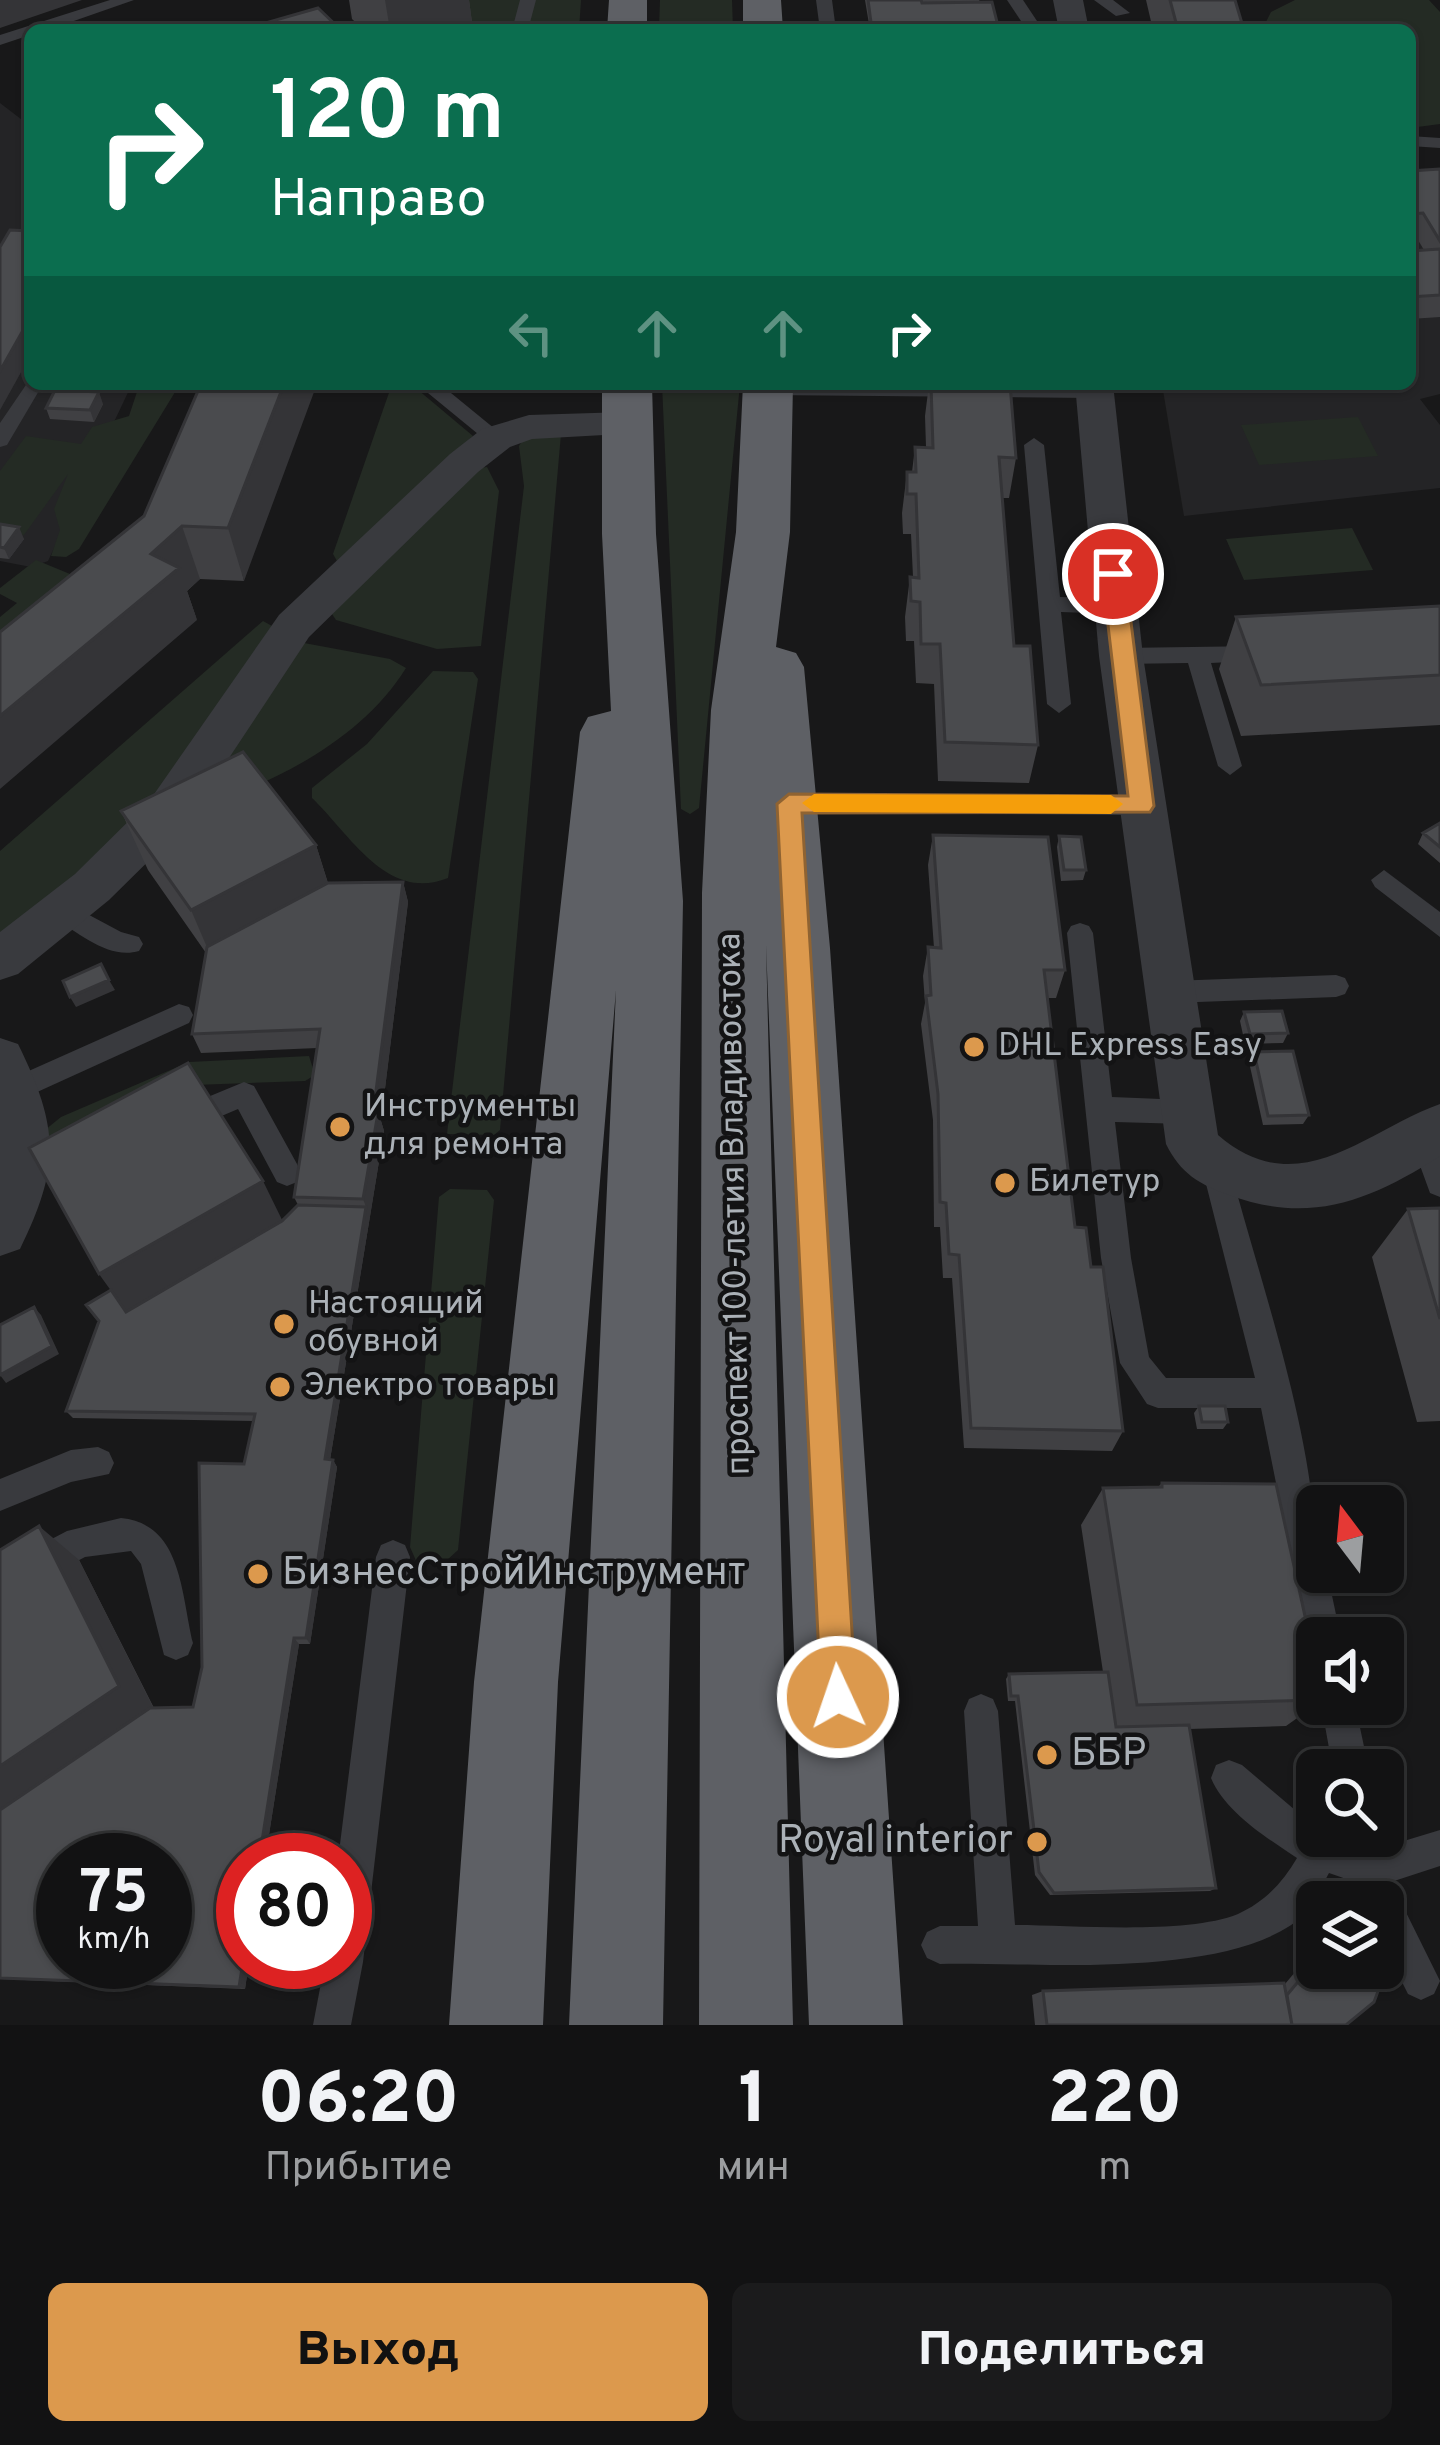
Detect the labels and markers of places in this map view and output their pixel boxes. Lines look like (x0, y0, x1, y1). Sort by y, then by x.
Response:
pin (1062, 523, 1164, 625)
place label: DHL Express Easy (998, 1026, 1262, 1068)
marker: DHL Express Easy (961, 1034, 987, 1060)
place label: Инструменты для ремонта (364, 1087, 576, 1167)
marker: Инструменты для ремонта (327, 1114, 353, 1140)
place label: Билетур (1029, 1162, 1161, 1204)
marker: Билетур (992, 1170, 1018, 1196)
place label: Настоящий обувной (308, 1284, 484, 1364)
marker: Настоящий обувной (271, 1311, 297, 1337)
place label: Электро товары (304, 1366, 556, 1408)
marker: Электро товары (267, 1374, 293, 1400)
place label: БизнесСтройИнструмент (282, 1550, 746, 1599)
marker: БизнесСтройИнструмент (245, 1561, 271, 1587)
place label: ББР (1071, 1731, 1146, 1780)
marker: ББР (1034, 1742, 1060, 1768)
place label: Royal interior (778, 1818, 1013, 1867)
marker: Royal interior (1024, 1829, 1050, 1855)

